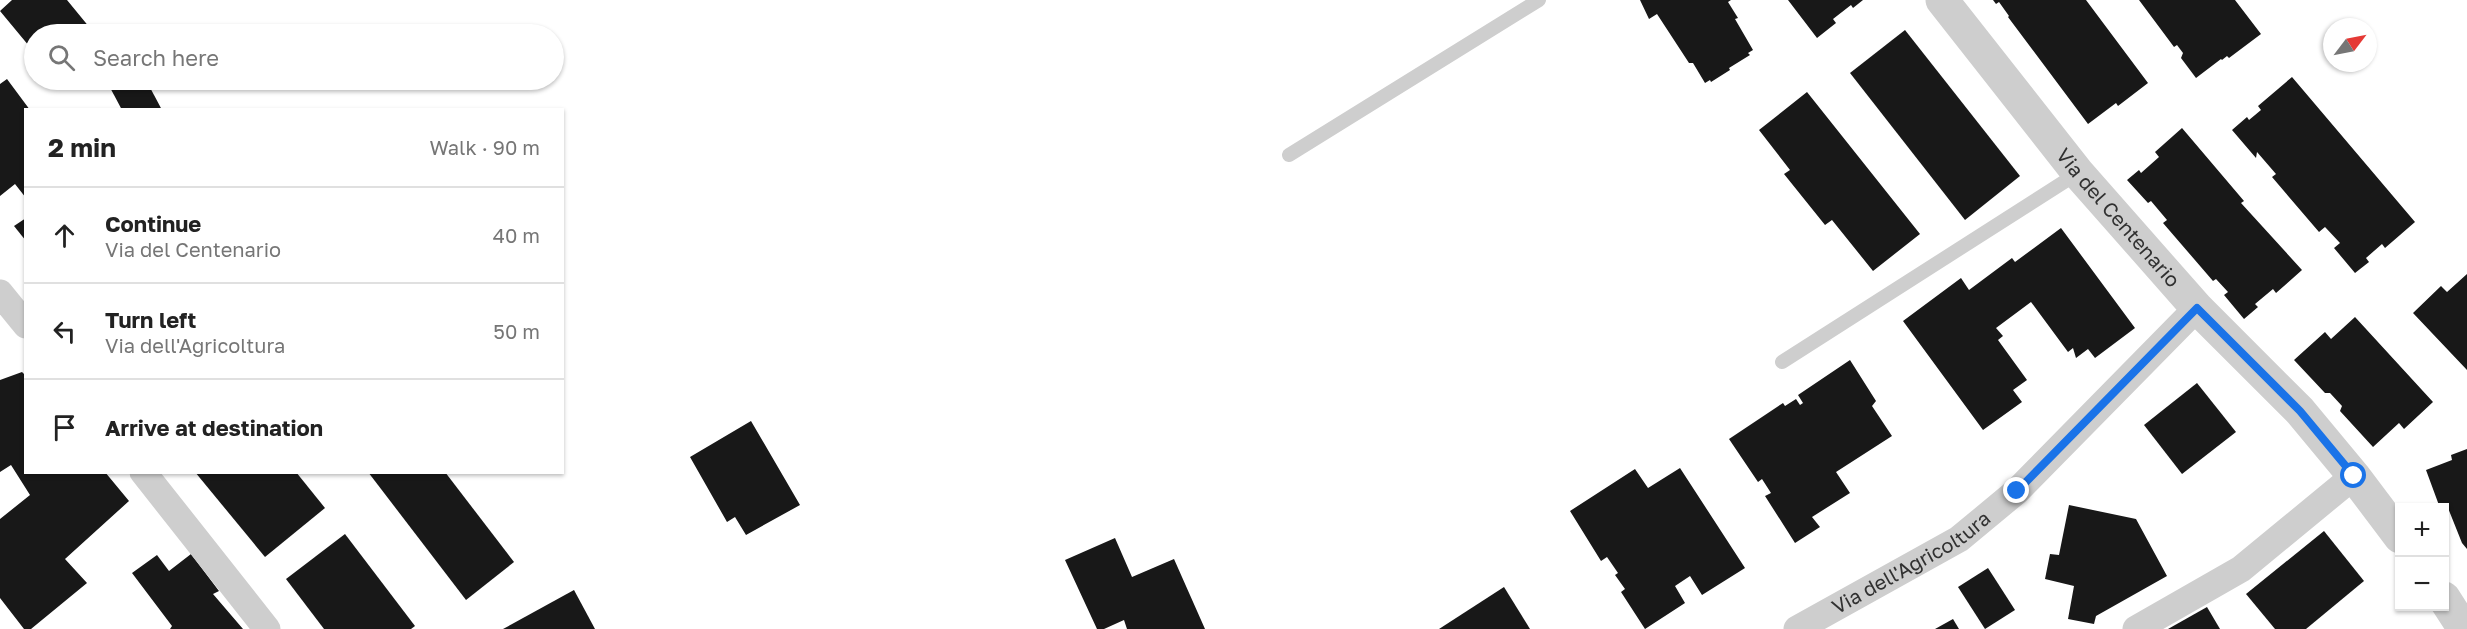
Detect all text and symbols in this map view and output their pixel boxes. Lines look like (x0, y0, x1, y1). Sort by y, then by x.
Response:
north arrow (2323, 18, 2377, 72)
search box (24, 24, 564, 90)
icon: search (45, 41, 78, 74)
text: Search here (93, 44, 219, 71)
text: 2 min (48, 132, 116, 163)
text: Walk · 90 m (429, 135, 540, 159)
street label: Via del Centenario (2052, 143, 2186, 291)
text: Continue (105, 210, 201, 237)
icon: ahead (48, 219, 81, 252)
text: 40 m (493, 223, 540, 247)
text: Via del Centenario (105, 237, 281, 261)
text: Turn left (105, 306, 196, 333)
icon: left (48, 315, 81, 348)
text: 50 m (493, 319, 540, 343)
text: Via dell'Agricoltura (105, 333, 285, 357)
icon: arrive (48, 411, 81, 444)
text: Arrive at destination (105, 414, 323, 441)
route start (2340, 462, 2366, 488)
route end (2003, 477, 2029, 503)
map controls (2395, 503, 2449, 611)
button: + (2395, 503, 2449, 557)
street label: Via dell'Agricoltura (1827, 505, 1994, 618)
button: − (2395, 557, 2449, 611)

